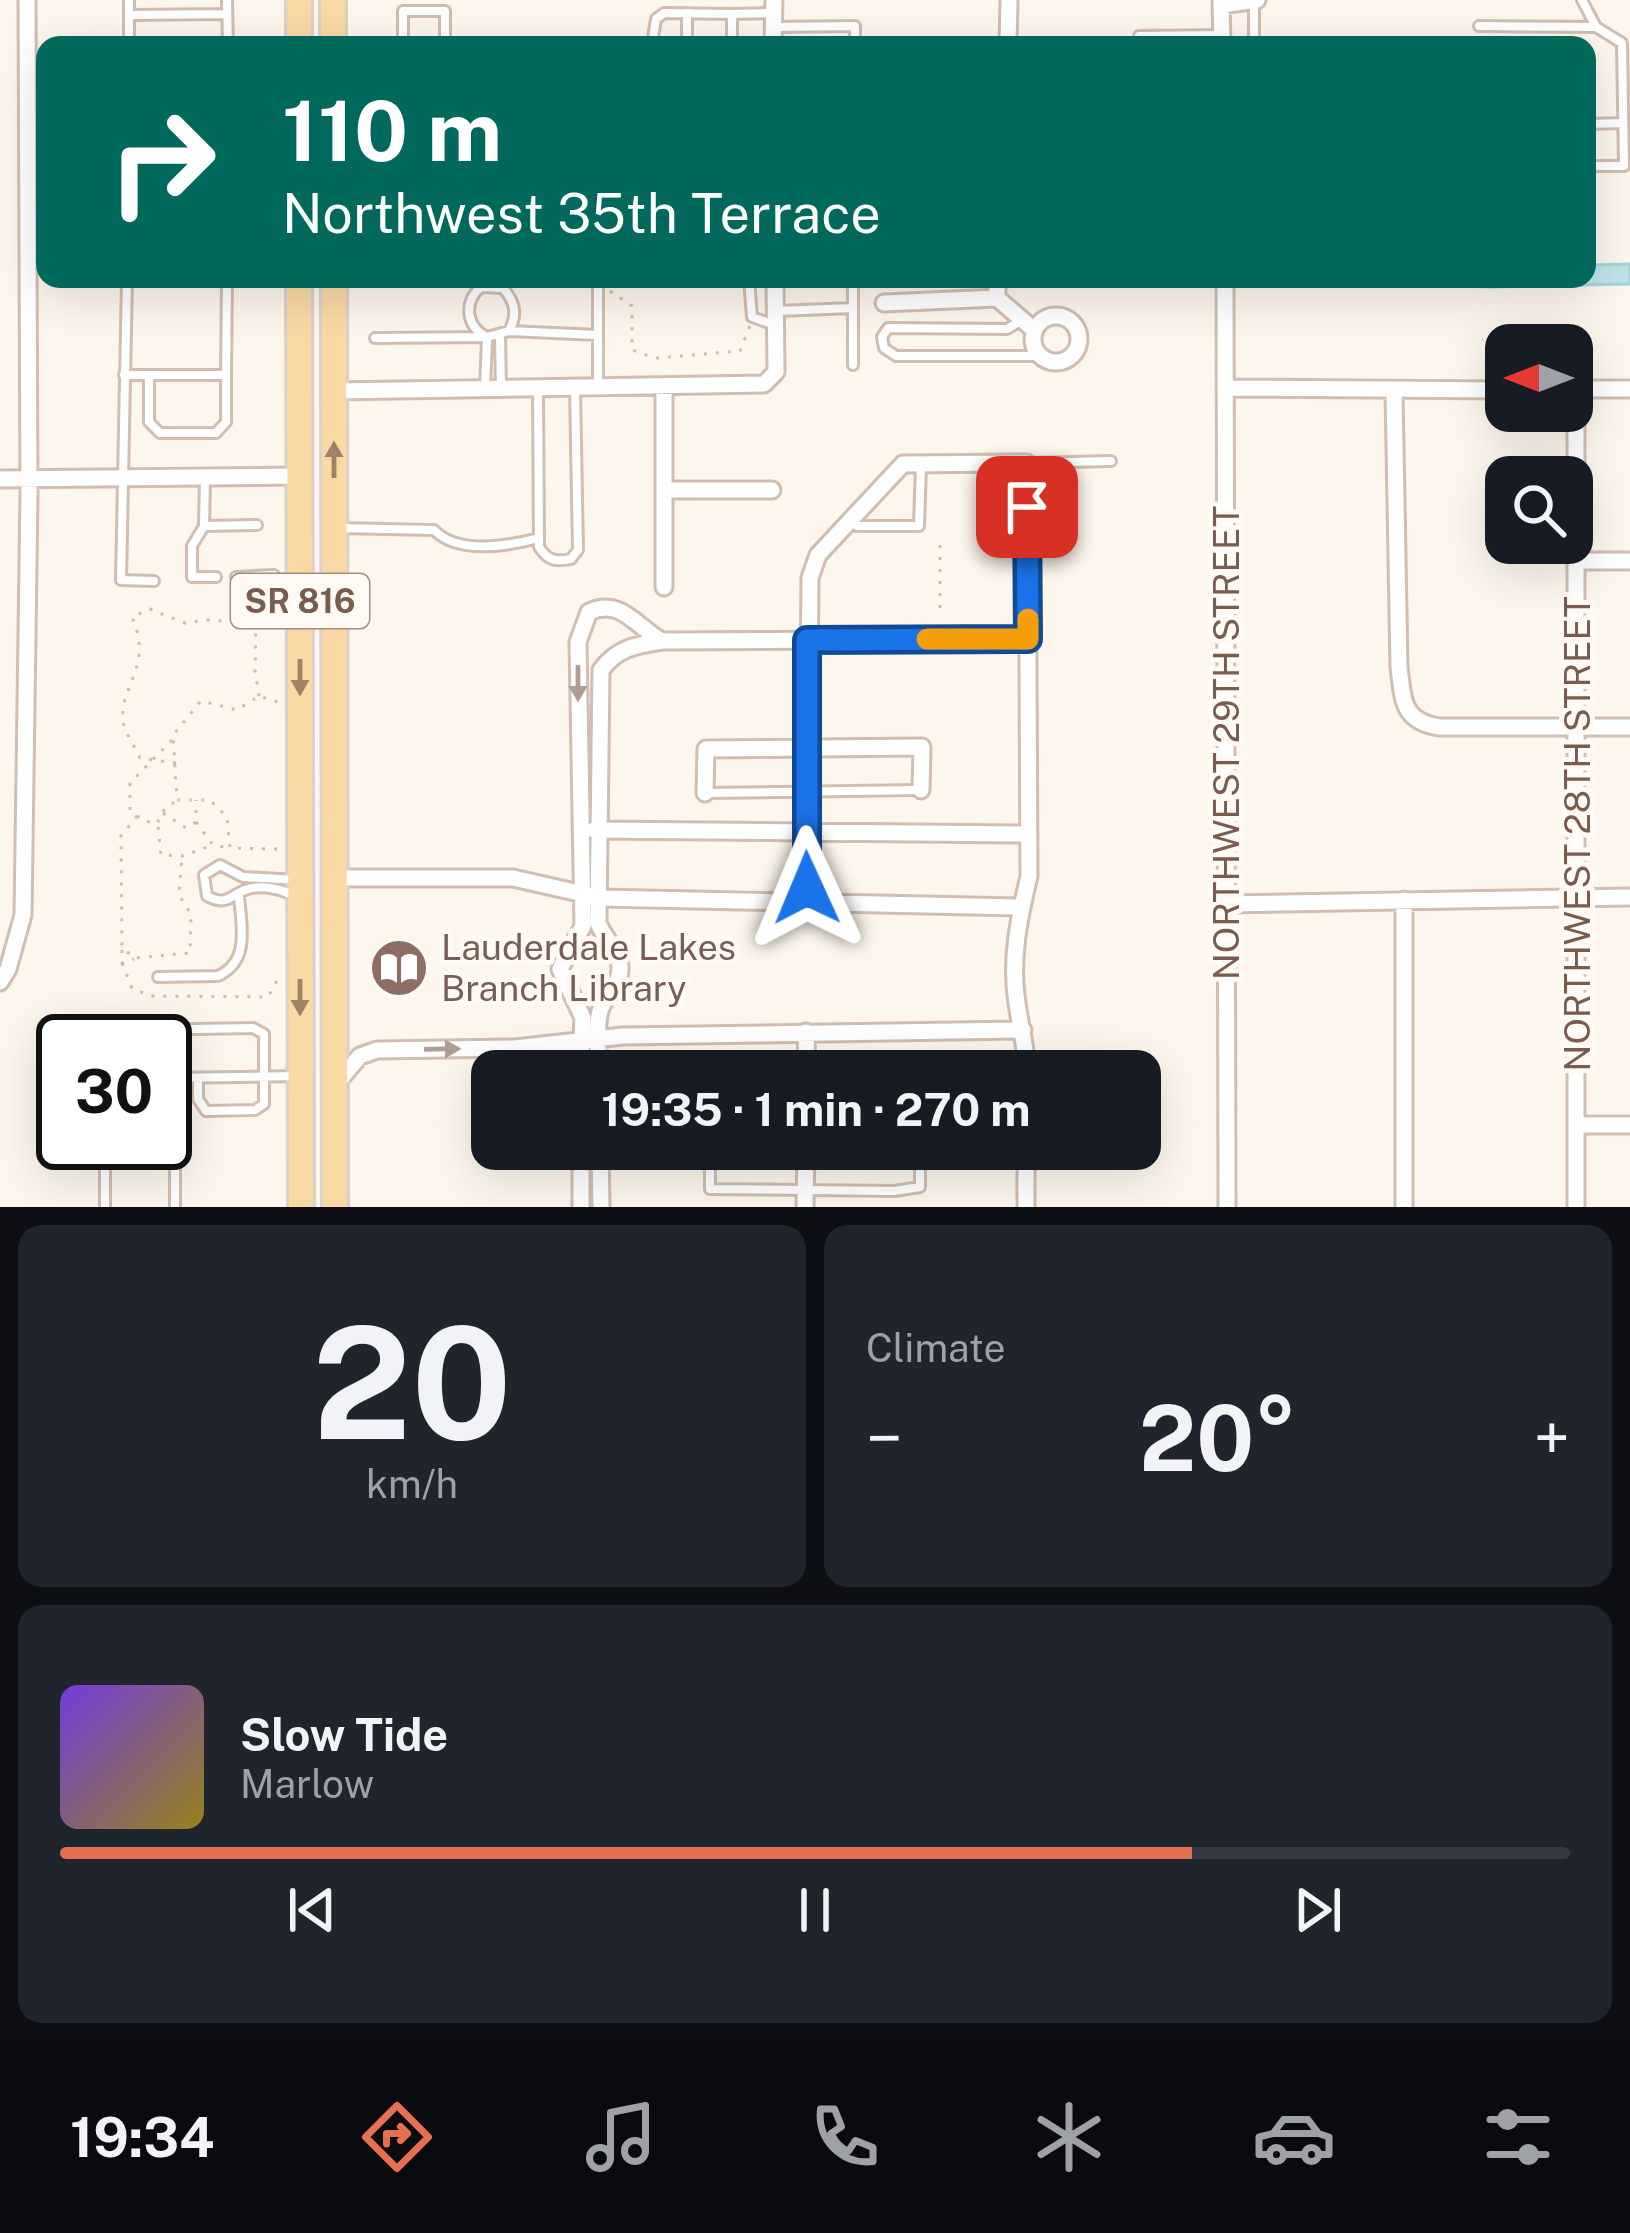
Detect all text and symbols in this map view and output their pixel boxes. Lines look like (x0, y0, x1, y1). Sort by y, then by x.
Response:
text: 110 m (282, 81, 502, 180)
icon: right (84, 84, 240, 240)
text: Northwest 35th Terrace (282, 182, 881, 245)
north arrow (1485, 324, 1593, 432)
map controls (1485, 324, 1593, 564)
one-way arrow (324, 440, 344, 478)
pin (976, 456, 1078, 558)
button: search (1485, 456, 1593, 564)
icon: arrive (994, 474, 1060, 540)
street label: NORTHWEST 29TH STREET (1205, 506, 1247, 980)
road number: SR 816 (231, 574, 369, 628)
street label: NORTHWEST 28TH STREET (1556, 596, 1598, 1072)
one-way arrow (290, 659, 310, 697)
one-way arrow (569, 665, 588, 703)
position arrow (744, 825, 870, 951)
place label: Lauderdale Lakes Branch Library (441, 926, 736, 1009)
library icon: Lauderdale Lakes Branch Library (368, 937, 430, 999)
one-way arrow (290, 979, 310, 1017)
speed limit sign: 30 (36, 1014, 192, 1170)
one-way arrow (424, 1039, 462, 1058)
text: 19:35 · 1 min · 270 m (601, 1083, 1031, 1136)
text: 20 (312, 1291, 512, 1474)
text: Climate (866, 1325, 1006, 1371)
text: 20° (1139, 1385, 1297, 1491)
text: − (866, 1399, 903, 1477)
text: + (1533, 1399, 1570, 1477)
text: km/h (366, 1461, 458, 1507)
text: Slow Tide (240, 1708, 448, 1761)
text: Marlow (240, 1761, 374, 1807)
icon: previous (279, 1877, 345, 1943)
icon: pause (782, 1877, 848, 1943)
icon: next (1285, 1877, 1351, 1943)
icon: directions (355, 2095, 439, 2179)
icon: music (579, 2095, 663, 2179)
icon: phone (803, 2095, 887, 2179)
icon: climate (1027, 2095, 1111, 2179)
icon: car (1252, 2095, 1336, 2179)
icon: filters (1476, 2095, 1560, 2179)
text: 19:34 (70, 2106, 215, 2169)

